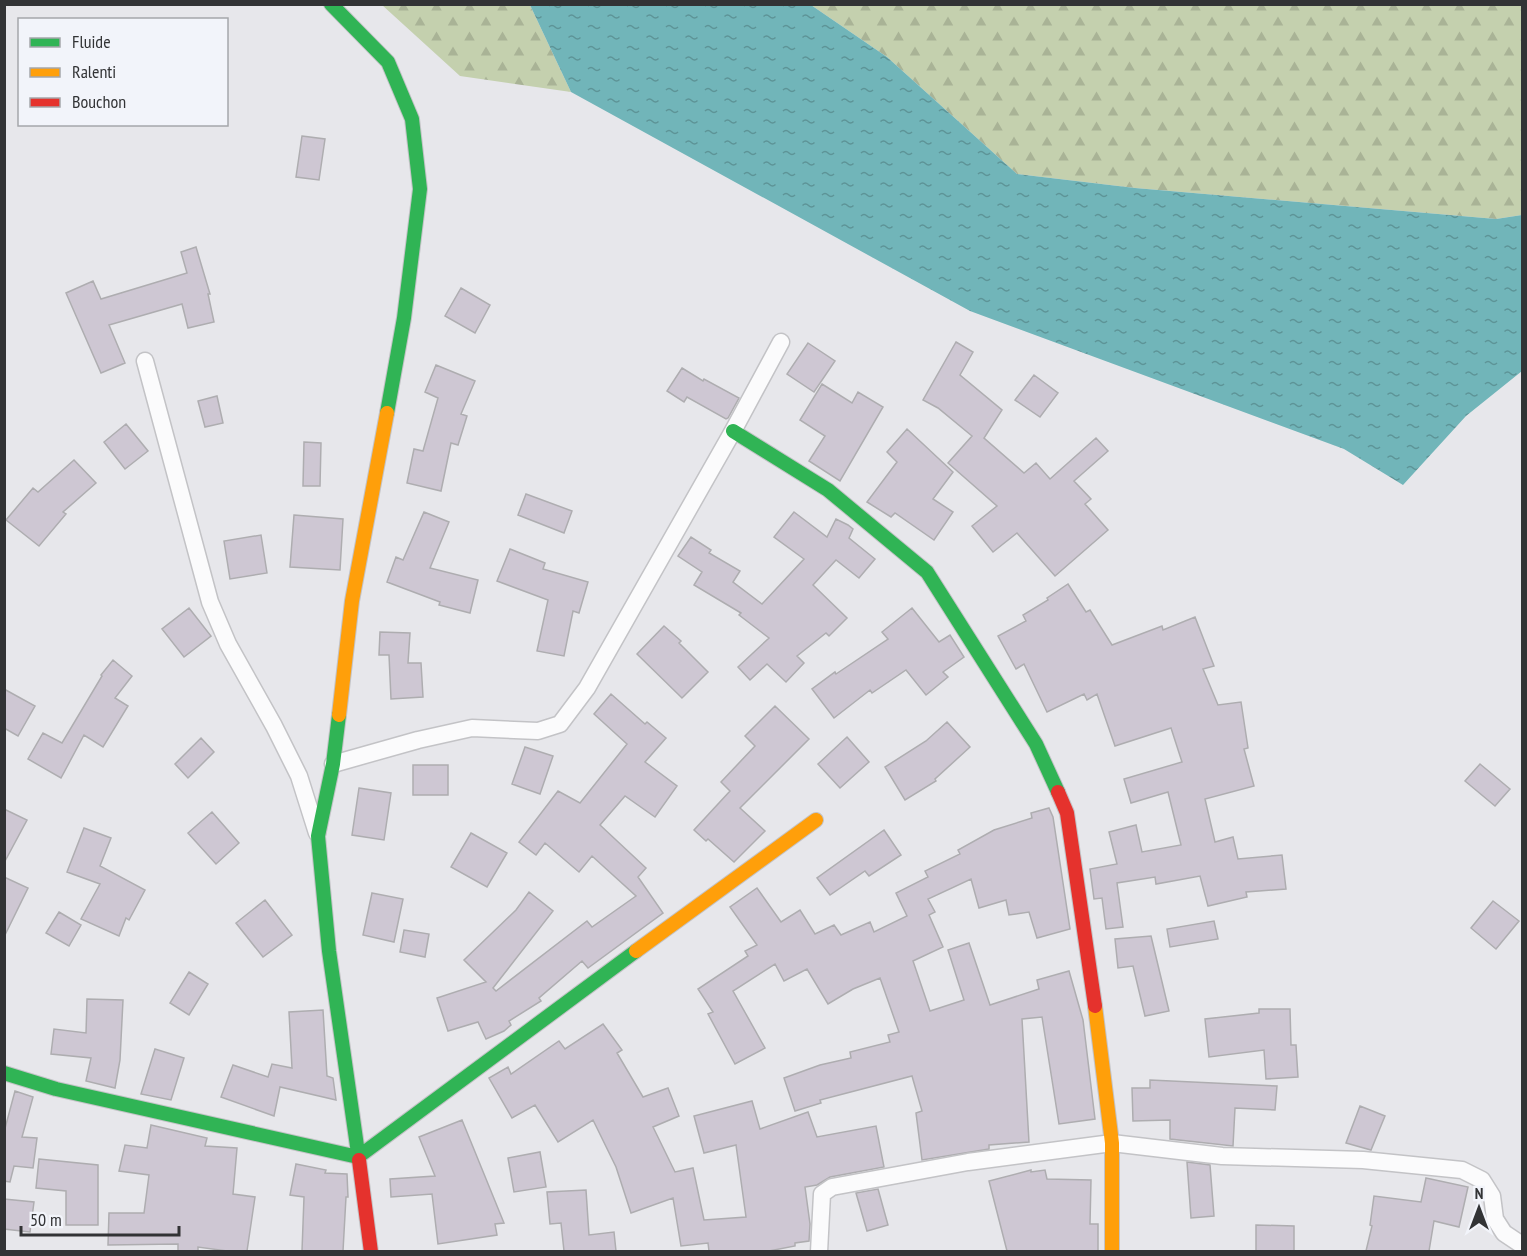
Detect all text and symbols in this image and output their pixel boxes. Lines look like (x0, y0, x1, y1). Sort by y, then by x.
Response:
legend (18, 18, 228, 126)
text: Fluide (72, 30, 111, 53)
text: Ralenti (72, 60, 116, 83)
text: Bouchon (72, 90, 126, 113)
north arrow (1449, 1178, 1509, 1238)
text: N (1475, 1183, 1483, 1203)
scale bar (21, 1199, 178, 1237)
text: 50 m (30, 1208, 62, 1231)

